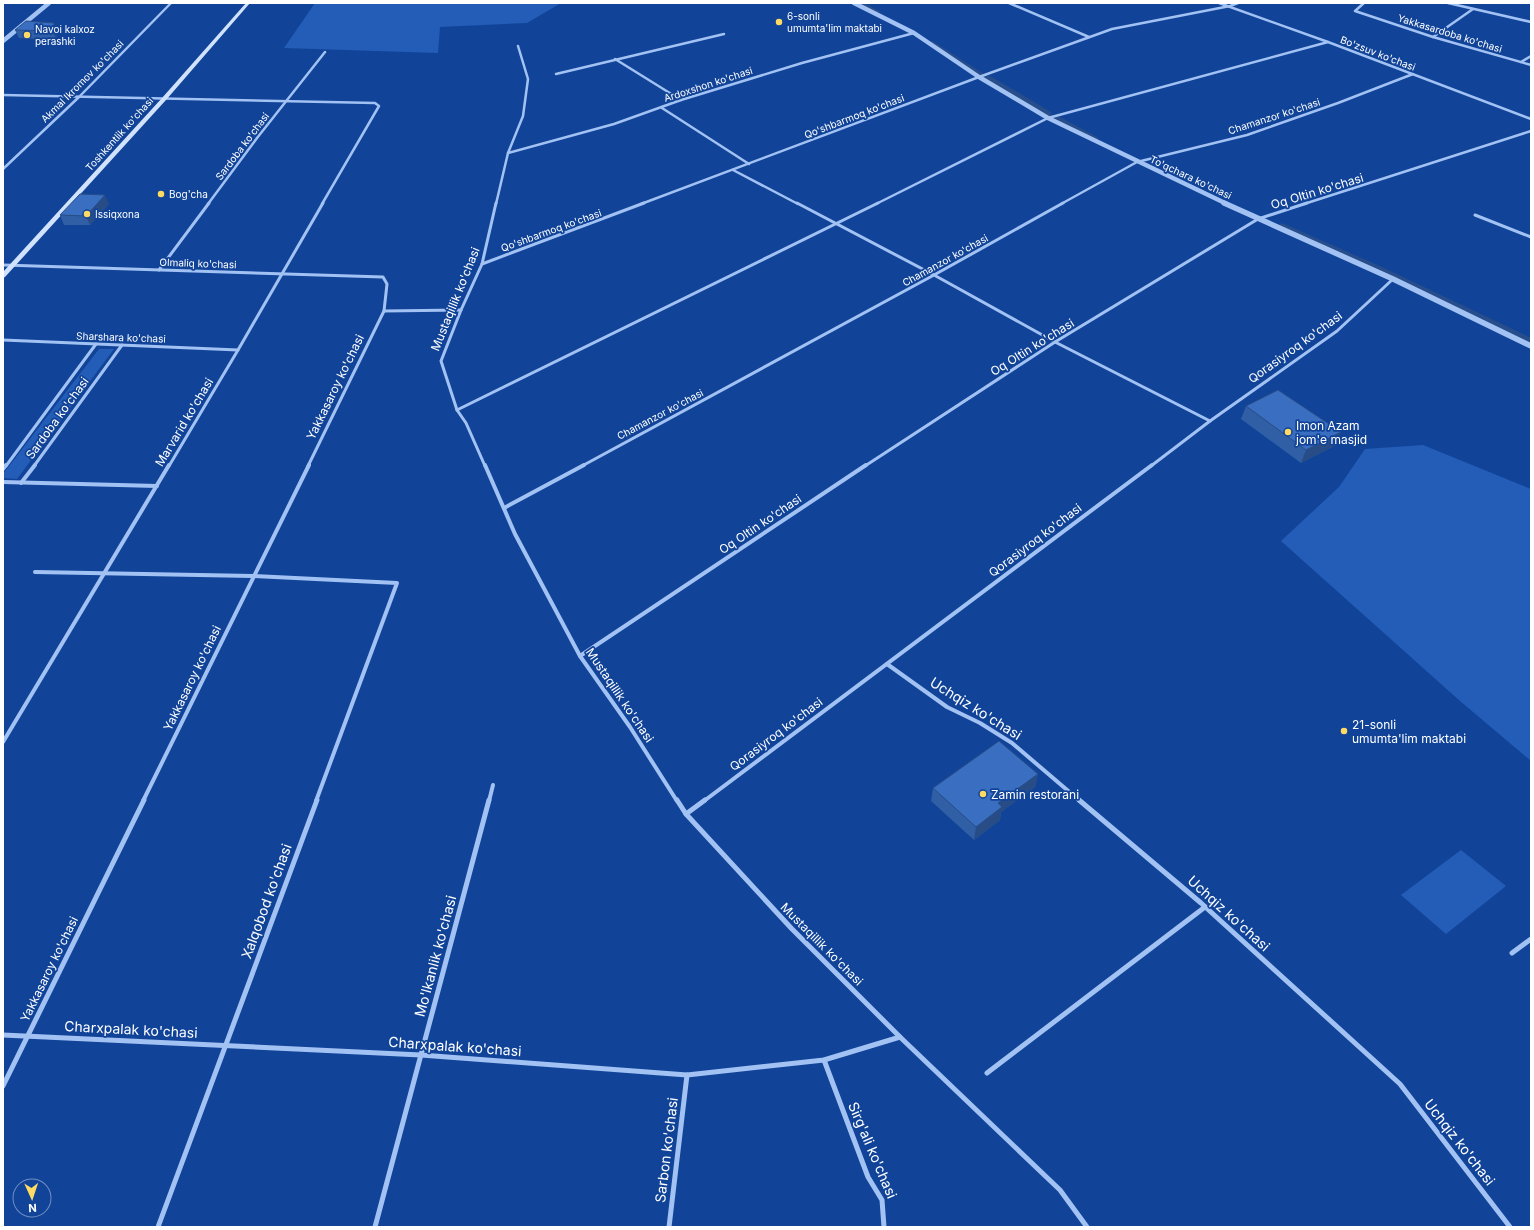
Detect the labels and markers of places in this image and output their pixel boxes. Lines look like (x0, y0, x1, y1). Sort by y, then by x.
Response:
place label: 6-sonli umumta'lim maktabi (787, 10, 882, 34)
marker: 6-sonli umumta'lim maktabi (774, 17, 784, 27)
place label: Navoi kalxoz perashki (35, 23, 95, 47)
marker: Navoi kalxoz perashki (22, 30, 32, 40)
place label: Bog'cha (169, 188, 208, 200)
marker: Bog'cha (156, 189, 166, 199)
place label: Issiqxona (95, 208, 140, 220)
marker: Issiqxona (82, 209, 92, 219)
place label: Imon Azam jom'e masjid (1295, 418, 1367, 447)
marker: Imon Azam jom'e masjid (1283, 427, 1293, 437)
place label: 21-sonli umumta'lim maktabi (1352, 717, 1466, 746)
marker: 21-sonli umumta'lim maktabi (1339, 726, 1349, 736)
place label: Zamin restorani (991, 787, 1079, 802)
marker: Zamin restorani (978, 789, 988, 799)

